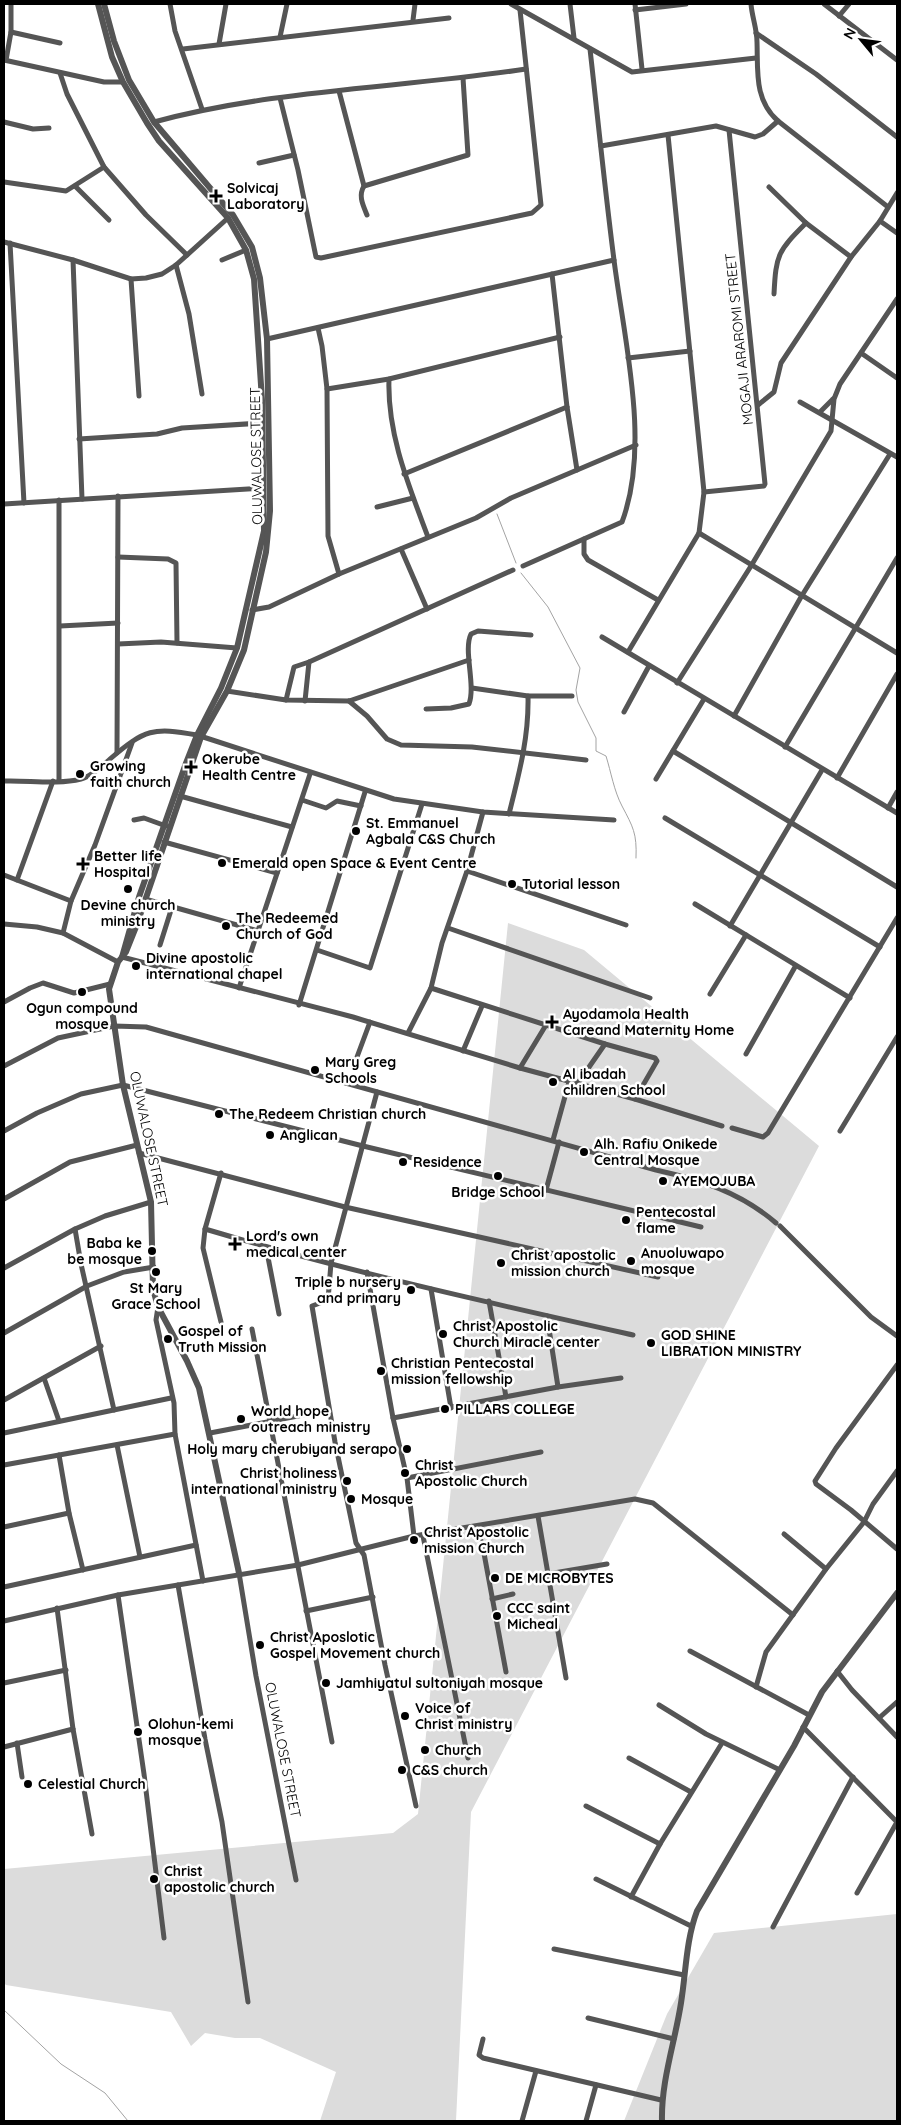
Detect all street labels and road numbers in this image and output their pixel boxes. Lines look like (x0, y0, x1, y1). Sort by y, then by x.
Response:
street label: MOGAJI ARAROMI STREET (721, 252, 757, 426)
street label: OLUWALOSE STREET (246, 387, 266, 525)
street label: OLUWALOSE STREET (126, 1070, 172, 1208)
street label: OLUWALOSE STREET (261, 1681, 305, 1819)

